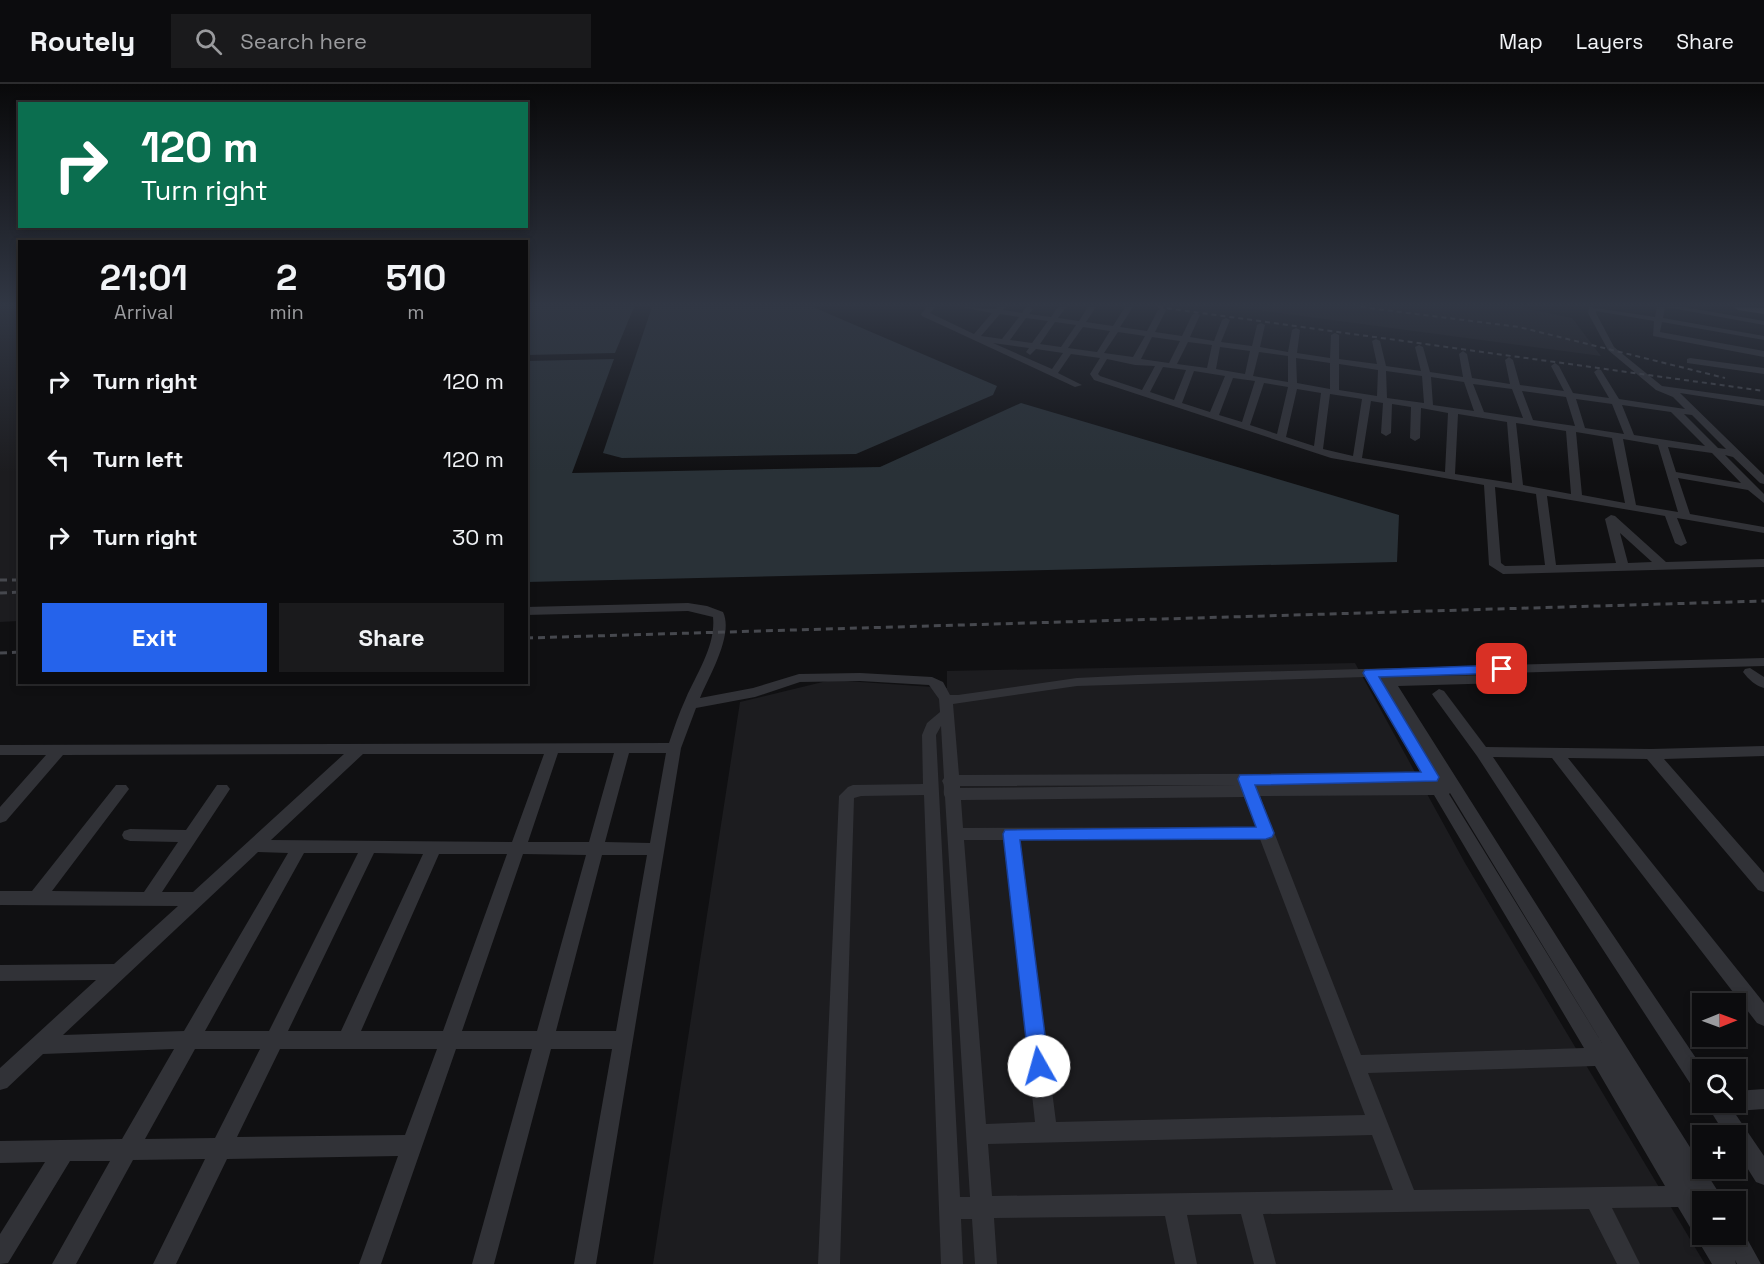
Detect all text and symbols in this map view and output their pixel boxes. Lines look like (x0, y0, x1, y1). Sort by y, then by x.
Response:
search box (171, 14, 591, 68)
text: Routely (30, 23, 135, 59)
icon: search (192, 25, 225, 58)
text: Search here (240, 27, 367, 55)
text: Map (1499, 28, 1543, 55)
text: Layers (1576, 28, 1643, 55)
text: Share (1676, 28, 1734, 55)
text: 120 m (141, 121, 259, 174)
icon: right (42, 126, 120, 204)
text: Turn right (141, 173, 268, 208)
text: 21:01 (100, 255, 188, 301)
text: 2 (276, 255, 297, 301)
text: 510 (386, 255, 446, 301)
text: Arrival (114, 299, 173, 325)
text: min (270, 299, 304, 325)
text: m (407, 299, 425, 325)
icon: right (42, 365, 75, 398)
text: Turn right (93, 367, 198, 395)
text: 120 m (443, 367, 504, 395)
icon: left (42, 443, 75, 476)
text: Turn left (93, 445, 183, 473)
text: 120 m (443, 445, 504, 473)
icon: right (42, 521, 75, 554)
text: Turn right (93, 523, 198, 551)
text: 30 m (452, 523, 504, 551)
button: Exit (42, 603, 267, 672)
button: Share (279, 603, 504, 672)
pin (1476, 643, 1527, 694)
icon: arrive (1485, 652, 1518, 685)
north arrow (1692, 993, 1746, 1047)
map controls (1692, 993, 1746, 1245)
position arrow (1007, 1034, 1071, 1098)
button: search (1692, 1059, 1746, 1113)
button: + (1692, 1125, 1746, 1179)
button: − (1692, 1191, 1746, 1245)

